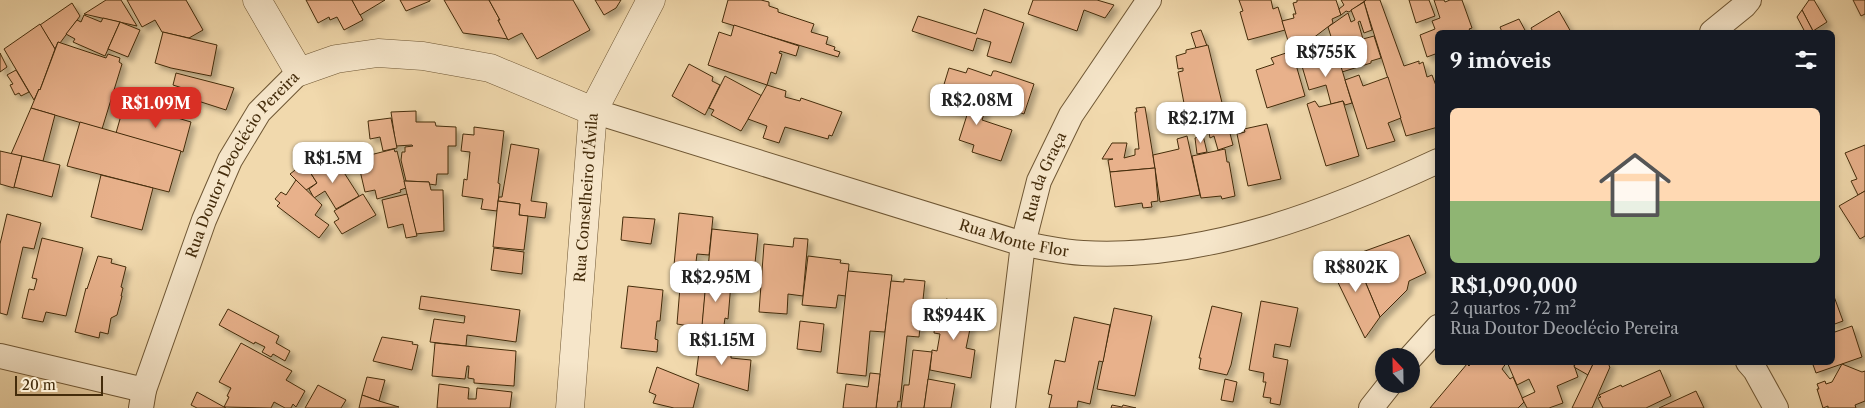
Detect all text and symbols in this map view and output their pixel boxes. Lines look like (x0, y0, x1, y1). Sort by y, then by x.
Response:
pin: R$755K (1285, 36, 1367, 78)
text: R$755K (1296, 42, 1356, 62)
icon: filters (1792, 46, 1820, 74)
text: 9 imóveis (1450, 48, 1551, 73)
street label: Rua Doutor Deoclécio Pereira (181, 67, 303, 261)
pin: R$2.08M (931, 84, 1023, 126)
pin: R$1.09M (110, 86, 202, 129)
text: R$2.08M (941, 90, 1013, 110)
text: R$1.09M (121, 93, 191, 113)
pin: R$2.17M (1155, 102, 1247, 144)
text: R$2.17M (1167, 108, 1235, 128)
street label: Rua Conselheiro d'Ávila (570, 112, 602, 283)
street label: Rua da Graça (1019, 129, 1070, 224)
icon: home (1590, 140, 1680, 230)
pin: R$1.5M (292, 142, 374, 184)
text: R$1.5M (304, 148, 362, 168)
street label: Rua Monte Flor (957, 215, 1071, 261)
pin: R$802K (1315, 250, 1397, 293)
text: R$802K (1324, 257, 1388, 277)
pin: R$2.95M (670, 260, 762, 303)
text: R$2.95M (681, 267, 751, 287)
text: R$1,090,000 (1450, 273, 1578, 298)
pin: R$944K (913, 298, 995, 341)
text: 2 quartos · 72 m² (1450, 298, 1576, 318)
text: R$944K (923, 305, 985, 325)
text: Rua Doutor Deoclécio Pereira (1450, 318, 1679, 338)
pin: R$1.15M (676, 324, 768, 366)
text: R$1.15M (689, 330, 755, 350)
north arrow (1375, 348, 1420, 392)
map controls (1375, 348, 1420, 393)
scale bar (15, 373, 102, 396)
text: 20 m (22, 376, 56, 394)

